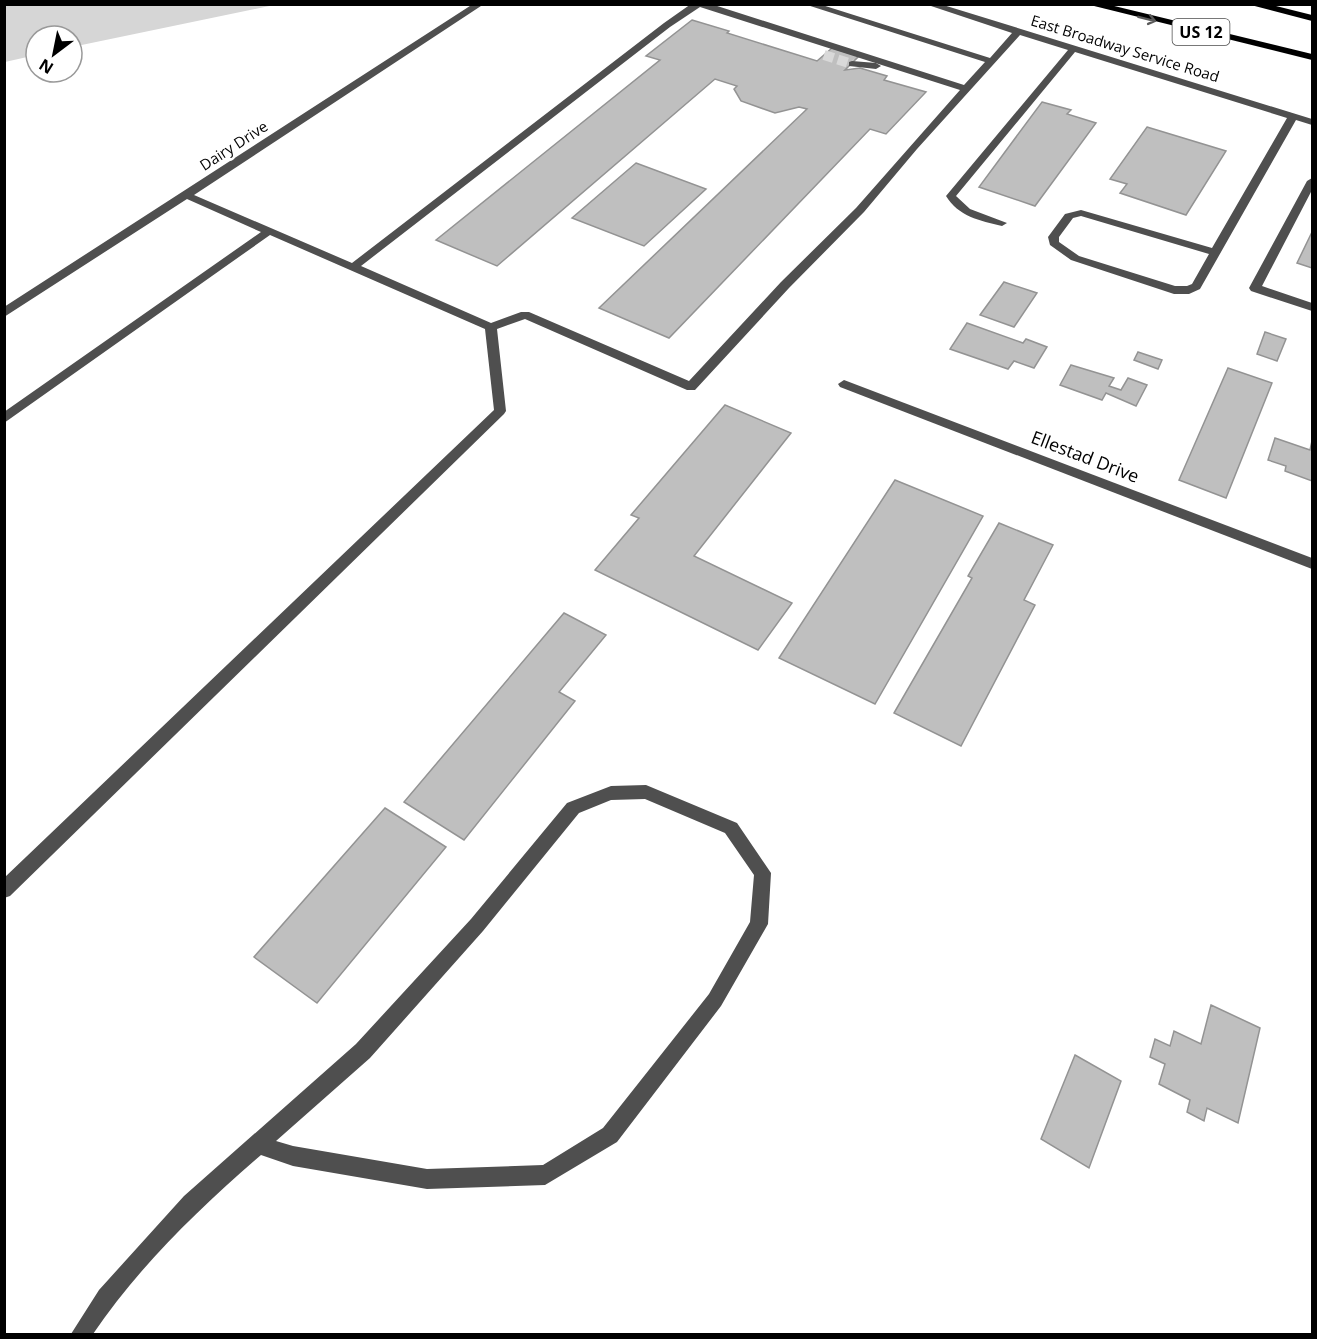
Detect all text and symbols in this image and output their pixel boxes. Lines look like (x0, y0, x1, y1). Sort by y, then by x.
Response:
street label: East Broadway Service Road (1029, 10, 1222, 86)
one-way arrow (1138, 13, 1157, 25)
road number: US 12 (1172, 19, 1230, 45)
north arrow (24, 24, 84, 84)
text: N (35, 54, 57, 79)
street label: Dairy Drive (196, 116, 271, 175)
street label: Ellestad Drive (1028, 424, 1143, 488)

